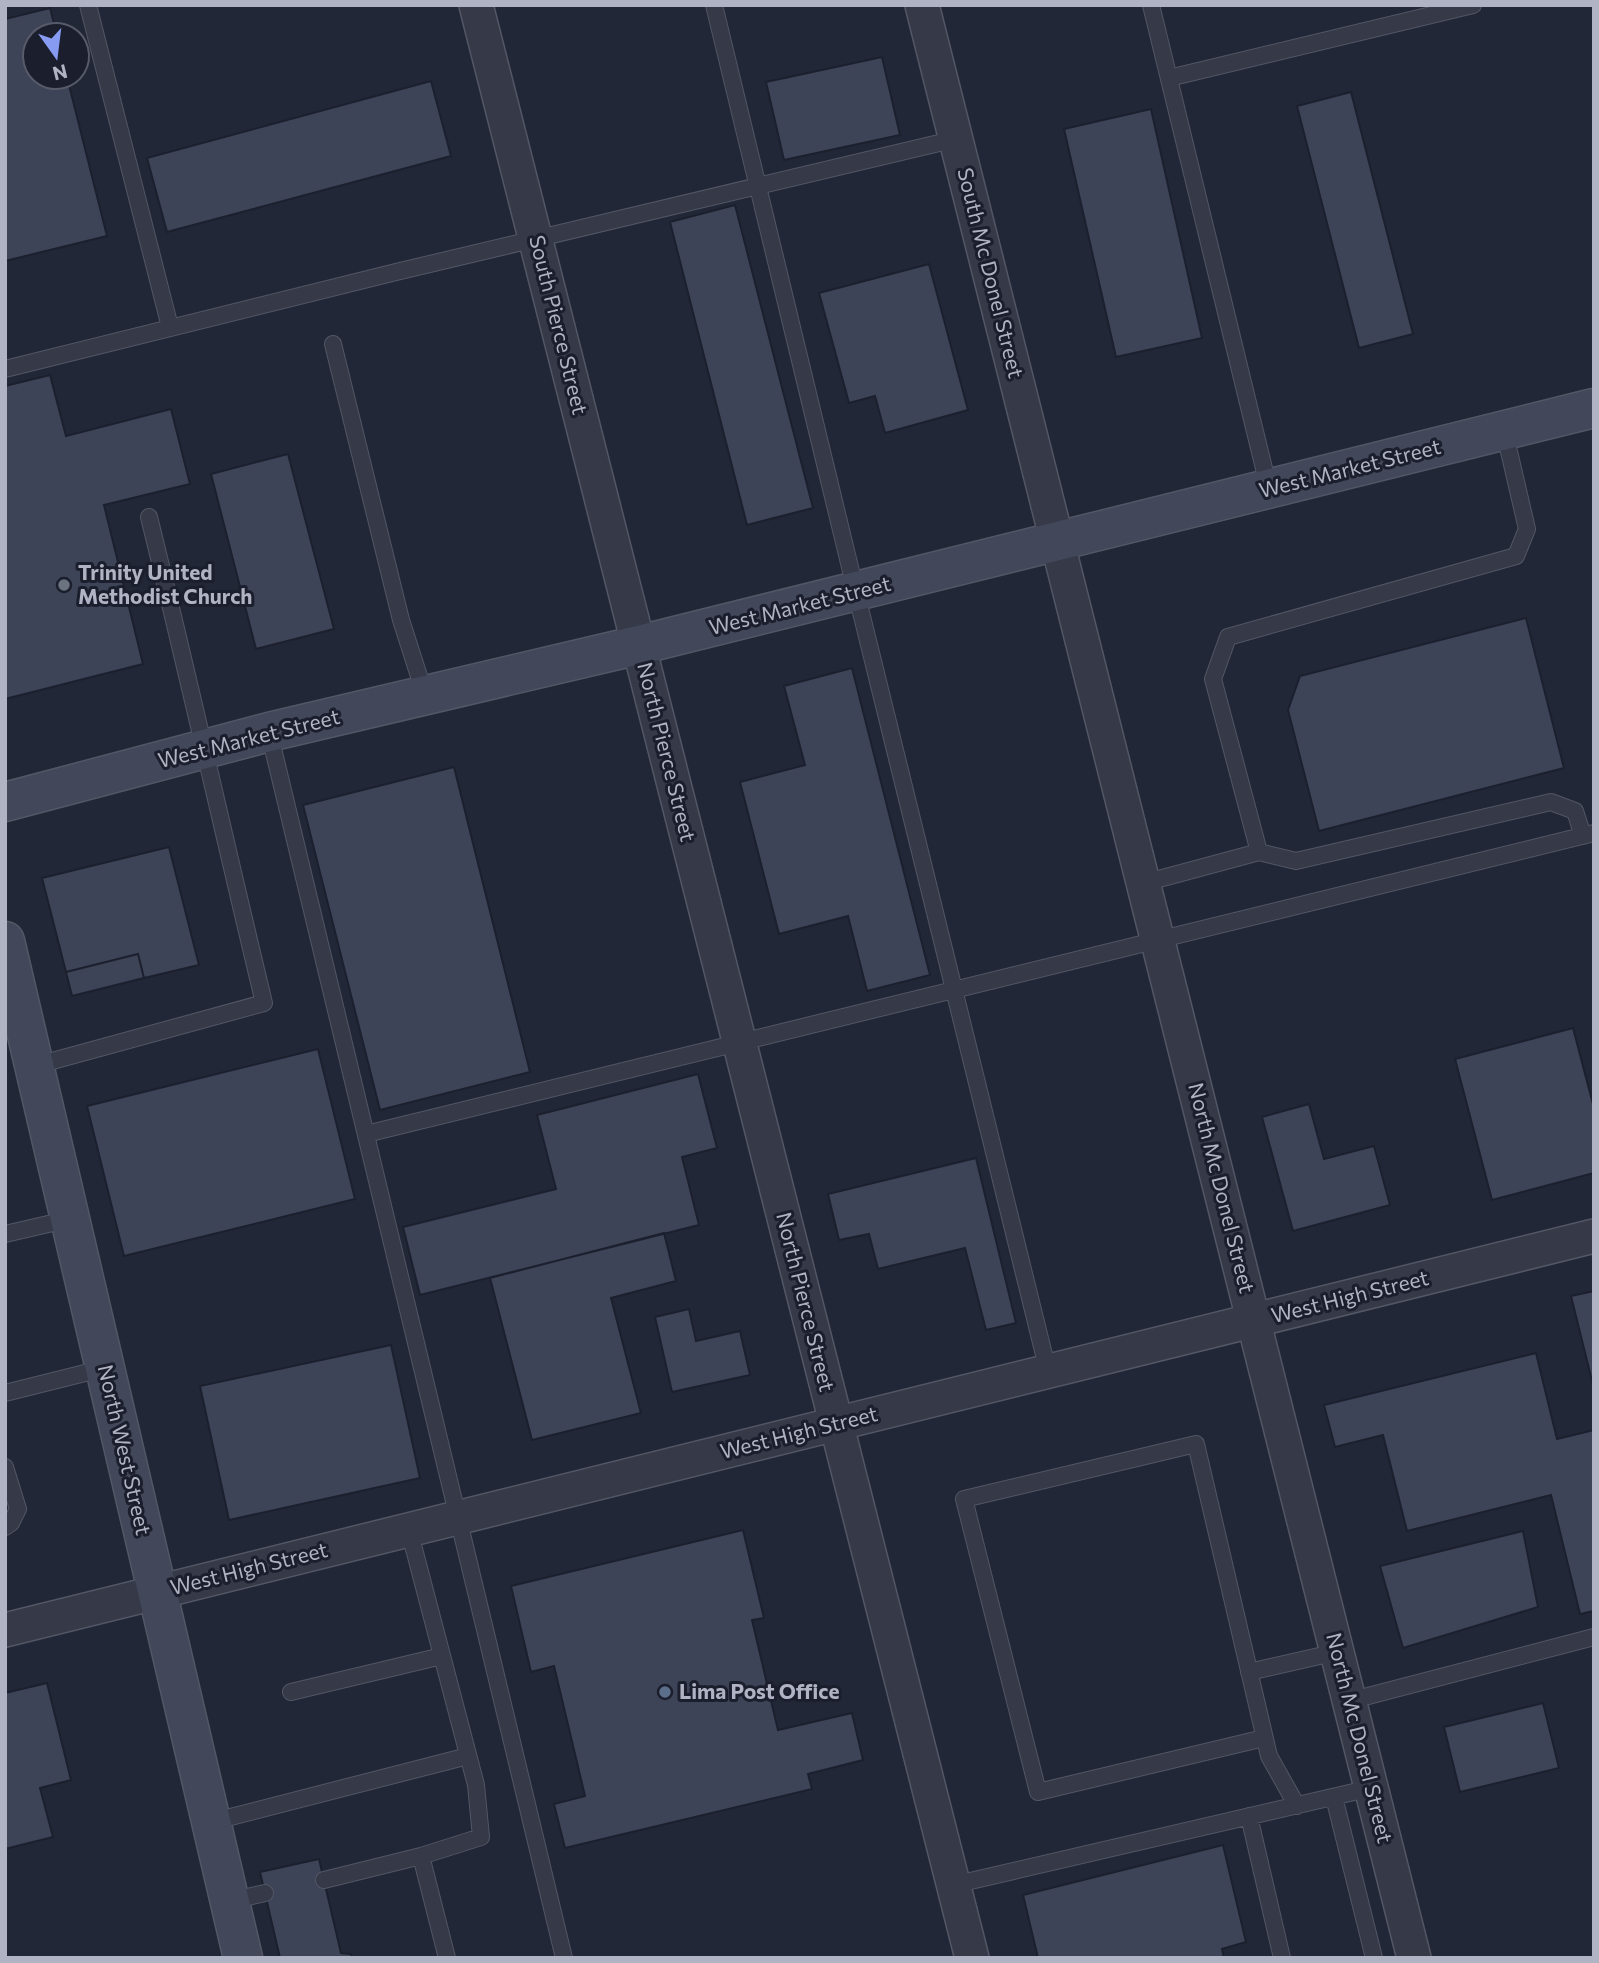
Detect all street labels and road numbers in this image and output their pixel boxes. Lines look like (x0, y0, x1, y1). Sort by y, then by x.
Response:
street label: South Mc Donel Street (953, 165, 1030, 380)
street label: South Pierce Street (525, 232, 594, 417)
street label: West Market Street (1256, 433, 1443, 502)
street label: West Market Street (706, 570, 893, 639)
street label: North Pierce Street (633, 659, 702, 844)
street label: West Market Street (155, 703, 342, 772)
street label: North Mc Donel Street (1184, 1080, 1261, 1295)
street label: North Pierce Street (772, 1209, 841, 1394)
street label: West High Street (1268, 1264, 1431, 1327)
street label: North West Street (94, 1362, 157, 1537)
street label: West High Street (717, 1400, 880, 1463)
street label: West High Street (167, 1536, 330, 1599)
street label: North Mc Donel Street (1322, 1630, 1399, 1845)

